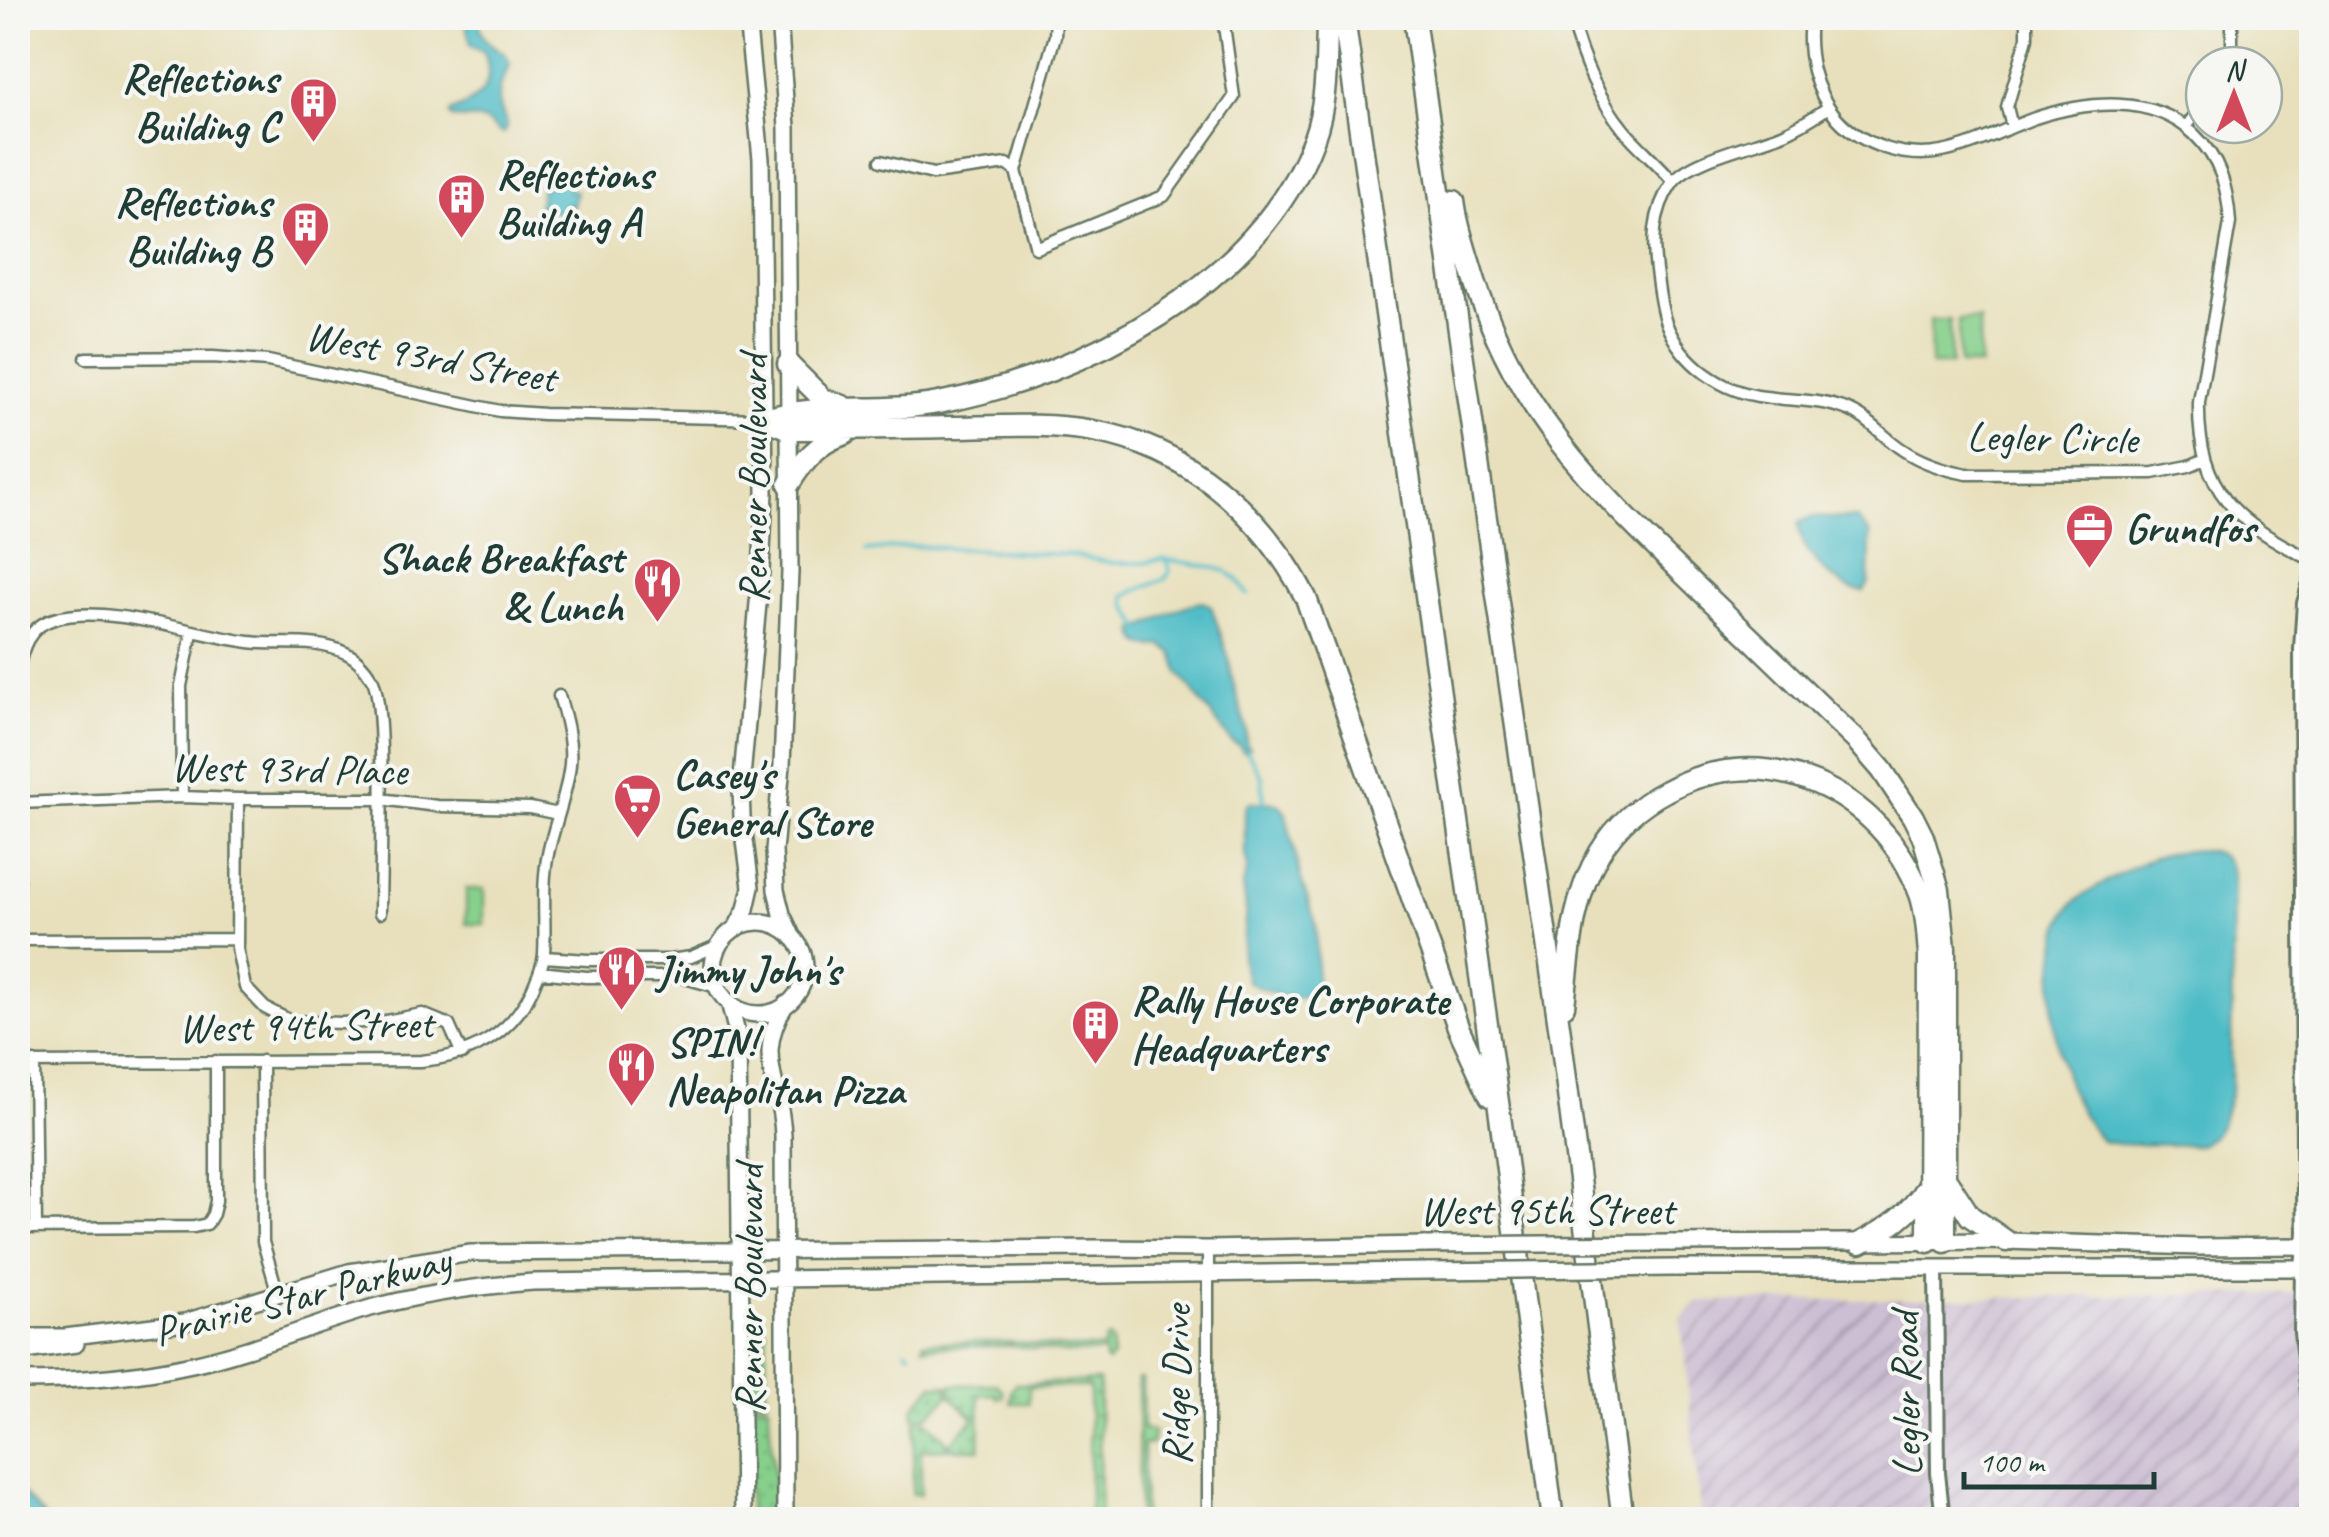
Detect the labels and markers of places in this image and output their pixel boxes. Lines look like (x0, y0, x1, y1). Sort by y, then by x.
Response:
place label: Reflections Building C (122, 52, 284, 153)
building icon: Reflections Building C (287, 76, 339, 144)
place label: Reflections Building A (496, 148, 657, 249)
building icon: Reflections Building A (435, 172, 487, 240)
place label: Reflections Building B (115, 176, 275, 277)
building icon: Reflections Building B (280, 200, 332, 268)
office icon: Grundfos (2064, 502, 2116, 570)
place label: Grundfos (2125, 502, 2259, 555)
place label: Shack Breakfast & Lunch (378, 532, 628, 633)
restaurant icon: Shack Breakfast & Lunch (632, 556, 684, 624)
place label: Casey's General Store (673, 748, 874, 849)
supermarket icon: Casey's General Store (612, 772, 664, 840)
restaurant icon: Jimmy John's (596, 944, 648, 1012)
place label: Jimmy John's (654, 944, 844, 997)
place label: Rally House Corporate Headquarters (1131, 974, 1452, 1075)
building icon: Rally House Corporate Headquarters (1070, 998, 1122, 1066)
place label: SPIN! Neapolitan Pizza (666, 1016, 907, 1117)
restaurant icon: SPIN! Neapolitan Pizza (605, 1040, 657, 1108)

